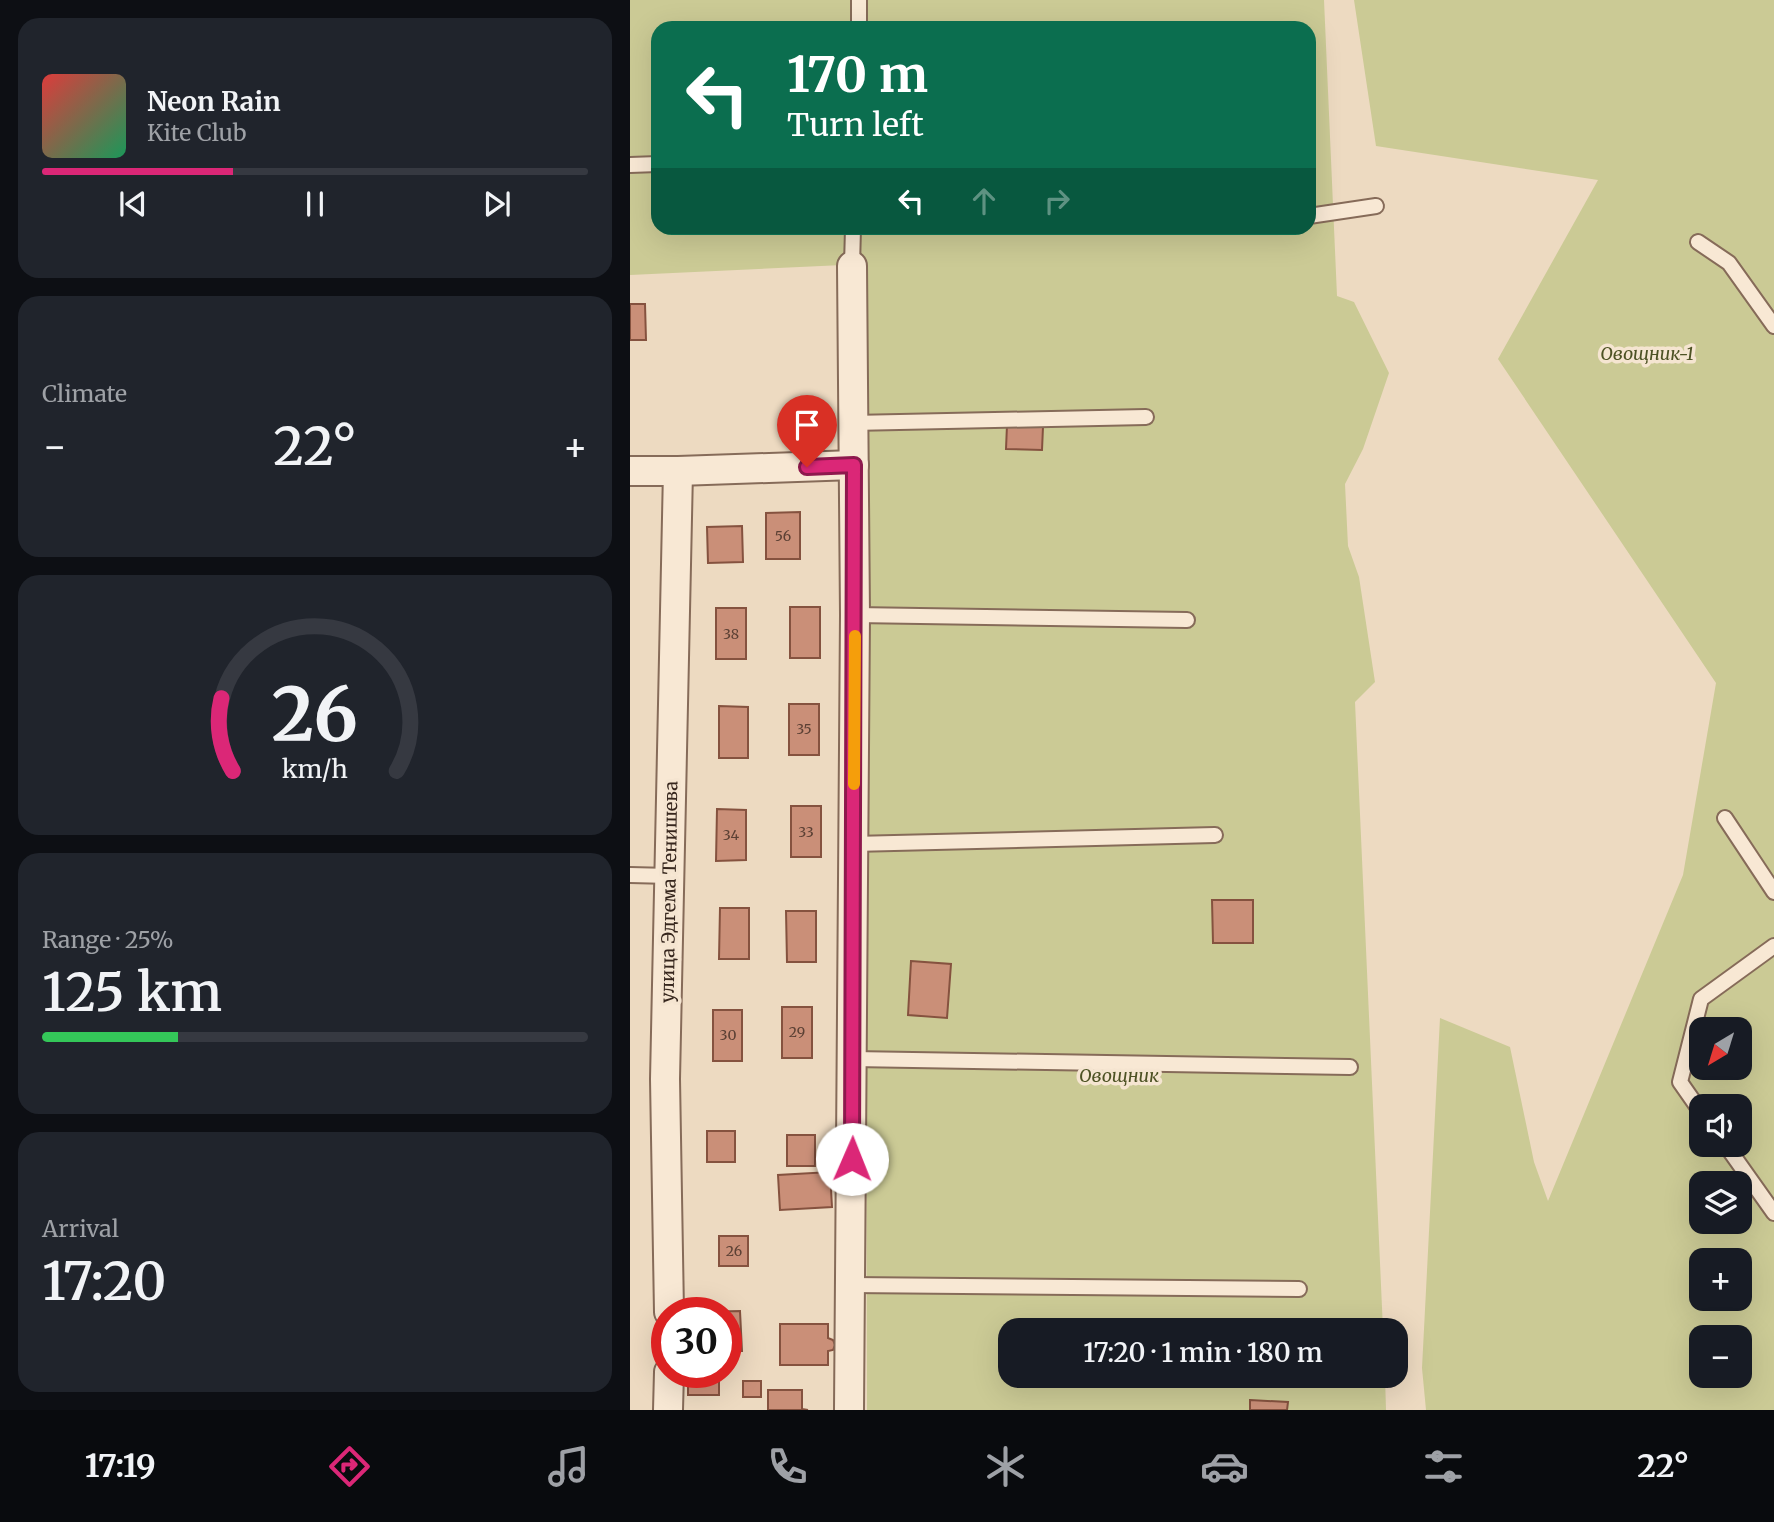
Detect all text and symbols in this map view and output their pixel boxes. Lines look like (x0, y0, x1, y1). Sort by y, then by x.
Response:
text: 170 m (787, 44, 928, 105)
icon: left (672, 49, 763, 140)
text: Neon Rain (147, 85, 281, 118)
text: Turn left (787, 105, 924, 145)
text: Kite Club (147, 118, 246, 147)
icon: left (892, 182, 930, 220)
icon: ahead (965, 182, 1003, 220)
icon: right (1038, 182, 1076, 220)
icon: previous (114, 185, 152, 223)
icon: pause (296, 185, 334, 223)
icon: next (478, 185, 516, 223)
park label: Овощник-1 (1600, 342, 1694, 365)
text: Climate (42, 379, 127, 408)
pin (777, 395, 837, 467)
icon: arrive (788, 406, 826, 444)
text: 22° (273, 414, 357, 479)
text: − (42, 423, 67, 470)
text: + (563, 423, 588, 470)
house number: 56 (775, 527, 791, 545)
house number: 38 (723, 625, 739, 643)
text: 26 (272, 669, 358, 761)
house number: 35 (796, 720, 812, 738)
text: km/h (282, 753, 348, 785)
street label: улица Эдгема Тенишева (656, 780, 682, 1003)
house number: 33 (798, 823, 814, 841)
house number: 34 (723, 826, 740, 844)
text: Range · 25% (42, 925, 173, 954)
text: 125 km (42, 960, 222, 1025)
north arrow (1689, 1017, 1752, 1080)
map controls (1689, 1017, 1752, 1388)
house number: 29 (789, 1023, 805, 1041)
house number: 30 (720, 1026, 736, 1044)
park label: Овощник (1079, 1064, 1159, 1087)
button: sound (1689, 1094, 1752, 1157)
position arrow (815, 1122, 889, 1196)
button: layers (1689, 1171, 1752, 1234)
text: Arrival (42, 1214, 119, 1243)
house number: 26 (726, 1242, 742, 1260)
button: + (1689, 1248, 1752, 1311)
text: 17:20 (42, 1249, 167, 1314)
speed limit sign: 30 (651, 1297, 742, 1388)
button: − (1689, 1325, 1752, 1388)
text: 17:20 · 1 min · 180 m (1083, 1336, 1323, 1369)
icon: directions (325, 1442, 374, 1491)
icon: music (544, 1442, 593, 1491)
icon: phone (763, 1442, 812, 1491)
icon: climate (981, 1442, 1030, 1491)
icon: car (1200, 1442, 1249, 1491)
icon: filters (1419, 1442, 1468, 1491)
text: 17:19 (85, 1446, 156, 1486)
text: 22° (1637, 1446, 1689, 1486)

